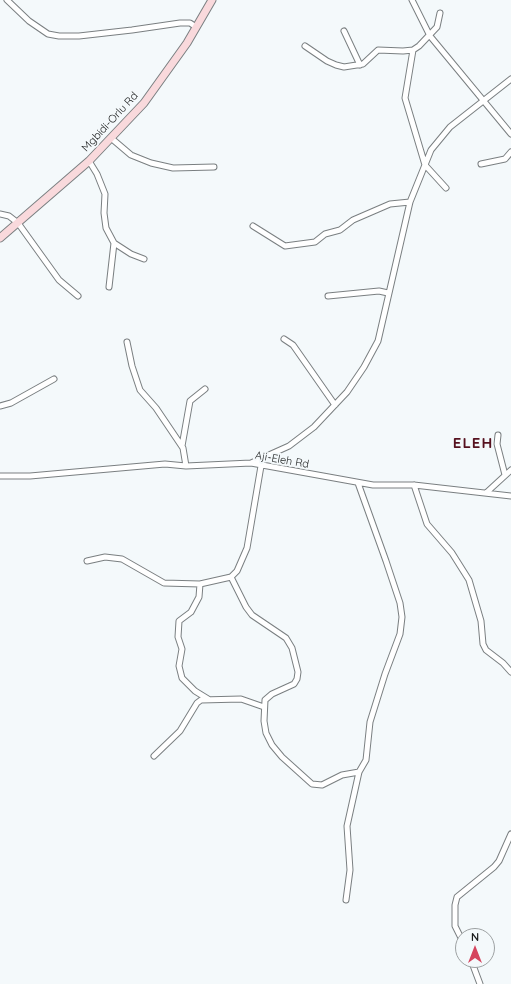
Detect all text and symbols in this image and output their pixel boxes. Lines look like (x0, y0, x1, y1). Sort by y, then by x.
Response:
street label: Mgbidi-Orlu Rd (79, 89, 141, 155)
district label: ELEH (453, 434, 493, 452)
street label: Aji-Eleh Rd (254, 449, 310, 471)
north arrow (455, 928, 495, 968)
text: N (471, 930, 479, 944)

